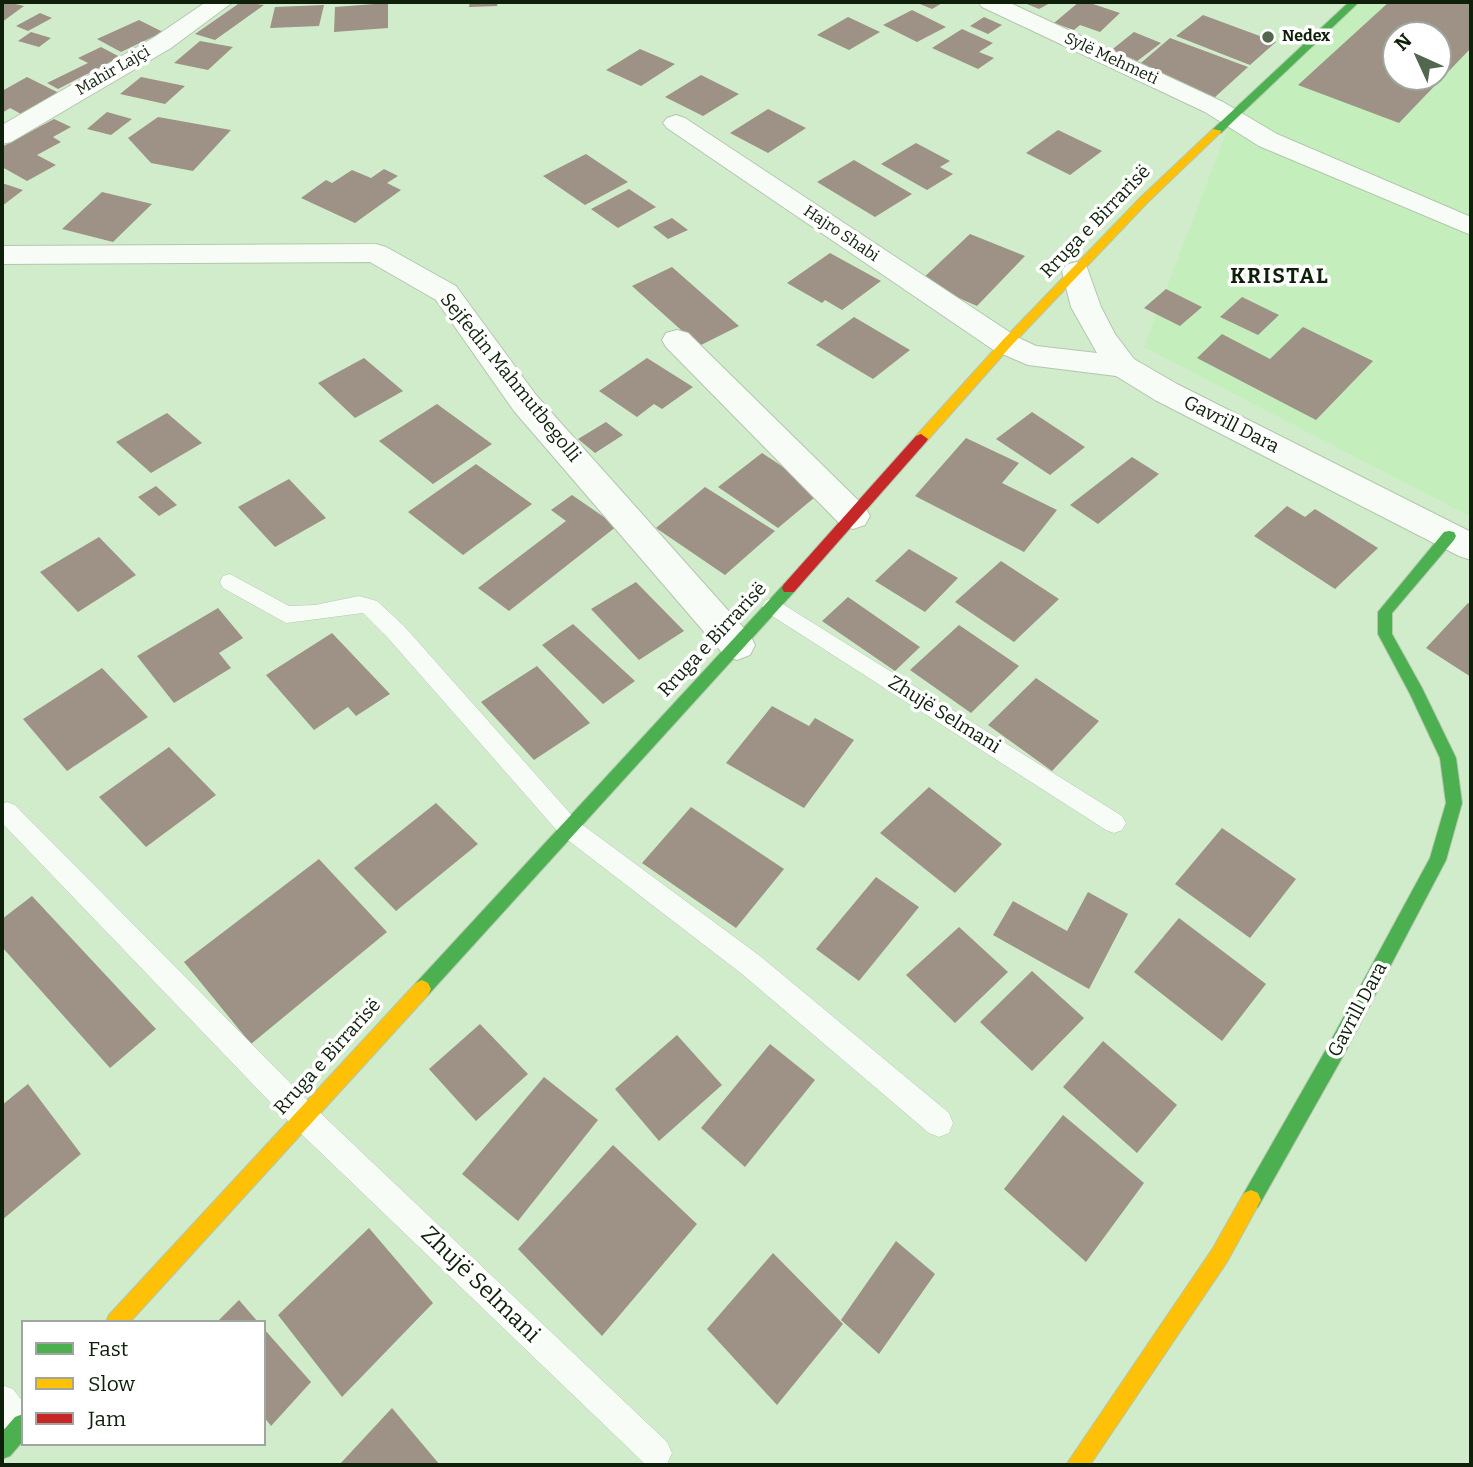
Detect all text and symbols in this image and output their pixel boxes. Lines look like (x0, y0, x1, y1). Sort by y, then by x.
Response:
north arrow (1382, 21, 1452, 91)
place label: Nedex (1282, 27, 1330, 47)
street label: Sylë Mehmeti (1061, 29, 1161, 89)
marker: Nedex (1260, 29, 1276, 45)
text: N (1390, 29, 1417, 56)
street label: Mahir Lajçi (73, 42, 153, 100)
street label: Rruga e Birrarisë (1036, 161, 1156, 283)
street label: Hajro Shabi (800, 202, 882, 266)
district label: KRISTAL (1231, 264, 1329, 290)
street label: Sejfedin Mahmutbegolli (435, 289, 585, 467)
street label: Gavrill Dara (1180, 391, 1282, 459)
street label: Rruga e Birrarisë (654, 578, 772, 702)
street label: Zhujë Selmani (884, 671, 1004, 759)
street label: Gavrill Dara (1324, 959, 1392, 1061)
street label: Rruga e Birrarisë (270, 994, 386, 1120)
street label: Zhujë Selmani (415, 1221, 545, 1349)
legend (21, 1320, 266, 1446)
text: Fast (88, 1336, 128, 1362)
text: Slow (88, 1371, 135, 1397)
text: Jam (88, 1406, 126, 1432)

